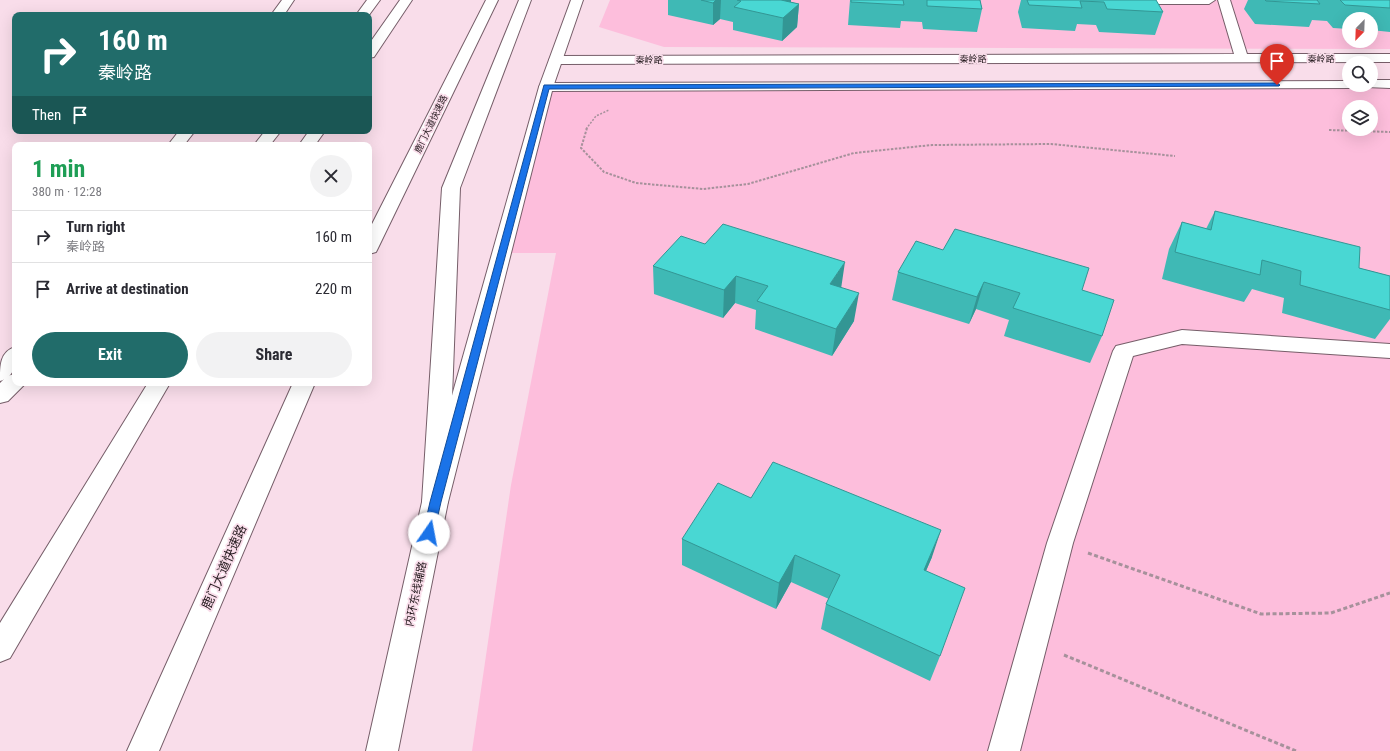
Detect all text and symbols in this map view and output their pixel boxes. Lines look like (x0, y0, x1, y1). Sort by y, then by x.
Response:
north arrow (1342, 12, 1378, 48)
map controls (1342, 12, 1378, 136)
text: 160 m (98, 24, 168, 57)
icon: right (32, 28, 84, 80)
pin (1260, 44, 1294, 85)
icon: arrive (1266, 50, 1288, 72)
street label: 秦岭路 (959, 53, 987, 64)
street label: 秦岭路 (1307, 53, 1335, 64)
street label: 秦岭路 (635, 54, 663, 65)
button: search (1342, 56, 1378, 92)
text: 秦岭路 (98, 62, 152, 83)
street label: 鹿门大道快速路 (413, 93, 449, 155)
button: layers (1342, 100, 1378, 136)
icon: arrive (69, 104, 91, 126)
text: Then (32, 106, 61, 124)
text: 1 min (32, 155, 85, 183)
button: close (310, 155, 352, 197)
text: 380 m · 12:28 (32, 184, 102, 199)
text: Turn right (66, 218, 125, 236)
icon: right (32, 226, 54, 248)
text: 160 m (315, 228, 352, 246)
text: 秦岭路 (66, 239, 105, 254)
icon: arrive (32, 278, 54, 300)
text: Arrive at destination (66, 280, 189, 298)
text: 220 m (315, 280, 352, 298)
button: Exit (32, 332, 188, 378)
button: Share (196, 332, 352, 378)
position arrow (408, 512, 450, 554)
street label: 鹿门大道快速路 (199, 522, 249, 612)
street label: 内环东线辅路 (403, 560, 429, 628)

